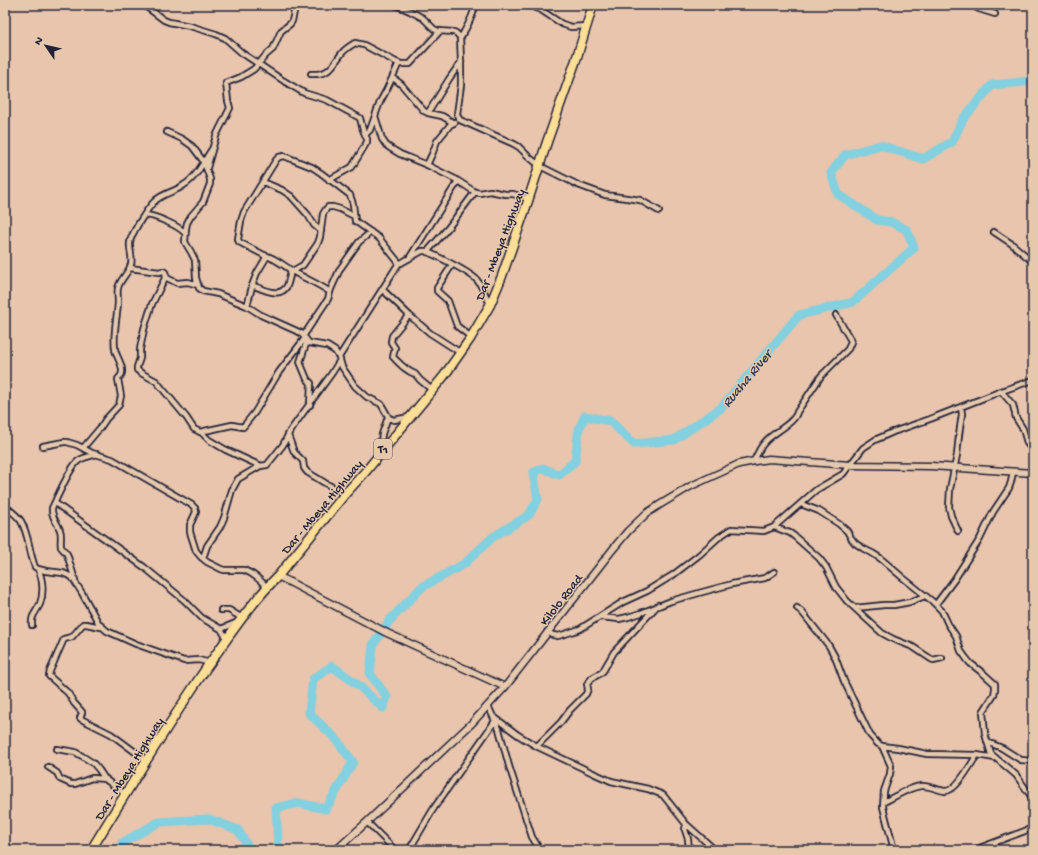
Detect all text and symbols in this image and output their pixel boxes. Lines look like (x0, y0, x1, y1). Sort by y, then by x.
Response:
north arrow (26, 26, 66, 66)
text: N (32, 35, 46, 48)
street label: Dar - Mbeya Highway (473, 187, 530, 304)
water label: Ruaha River (719, 345, 779, 412)
road number: T1 (374, 439, 392, 459)
street label: Dar - Mbeya Highway (279, 457, 367, 558)
street label: Kilolo Road (537, 571, 587, 629)
street label: Dar - Mbeya Highway (92, 715, 168, 824)

